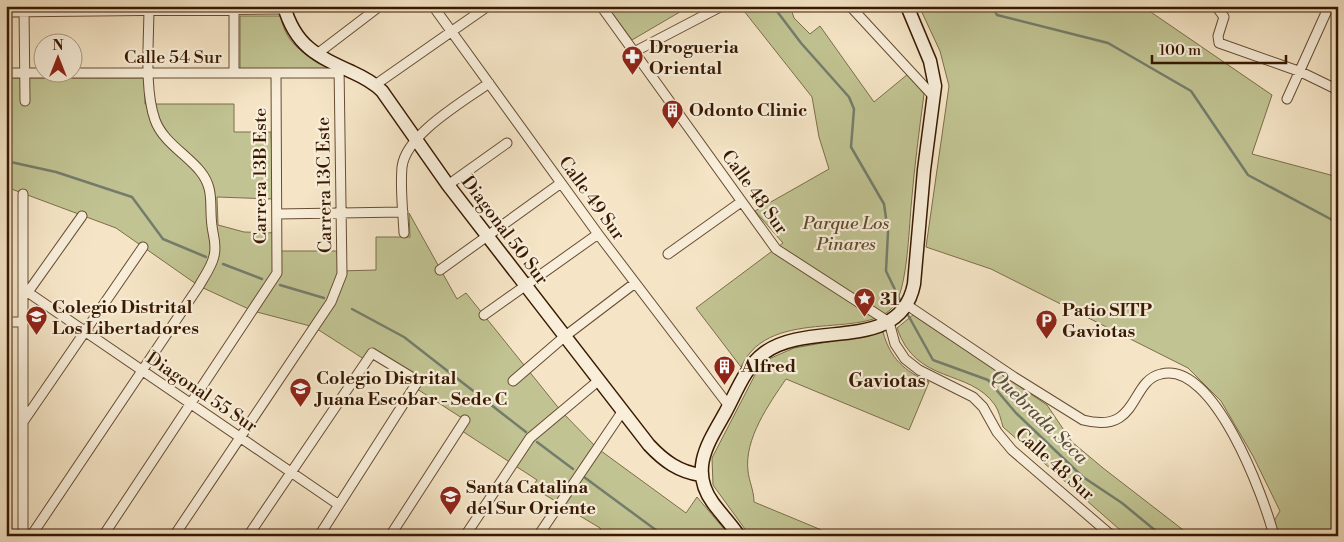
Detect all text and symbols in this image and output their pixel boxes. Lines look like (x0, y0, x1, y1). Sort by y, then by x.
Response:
north arrow (32, 32, 82, 82)
scale bar (1152, 32, 1285, 64)
place label: Drogueria Oriental (649, 36, 739, 80)
text: N (52, 37, 64, 55)
text: 100 m (1159, 41, 1201, 60)
pharmacy icon: Drogueria Oriental (621, 45, 645, 76)
street label: Calle 54 Sur (124, 46, 222, 69)
building icon: Odonto Clinic (661, 98, 685, 129)
place label: Odonto Clinic (689, 99, 807, 122)
street label: Carrera 13B Este (249, 108, 272, 244)
street label: Carrera 13C Este (312, 117, 337, 253)
street label: Calle 48 Sur (716, 146, 793, 239)
street label: Calle 49 Sur (553, 152, 630, 245)
street label: Diagonal 50 Sur (456, 171, 553, 290)
park label: Parque Los Pinares (802, 212, 889, 256)
place icon: 31 (852, 287, 876, 318)
place label: 31 (880, 288, 899, 311)
place label: Colegio Distrital Los Libertadores (52, 296, 199, 340)
place label: Patio SITP Gaviotas (1062, 299, 1152, 343)
school or university icon: Colegio Distrital Los Libertadores (24, 305, 48, 336)
parking icon: Patio SITP Gaviotas (1034, 308, 1058, 339)
street label: Diagonal 55 Sur (142, 347, 262, 438)
building icon: Alfred (713, 354, 737, 385)
place label: Alfred (740, 355, 796, 378)
water label: Quebrada Seca (985, 364, 1093, 470)
place label: Colegio Distrital Juana Escobar - Sede C (313, 367, 507, 411)
district label: Gaviotas (848, 369, 926, 393)
school or university icon: Colegio Distrital Juana Escobar - Sede C (288, 376, 312, 407)
street label: Calle 48 Sur (1010, 423, 1099, 506)
place label: Santa Catalina del Sur Oriente (466, 476, 596, 520)
school or university icon: Santa Catalina del Sur Oriente (438, 485, 462, 516)

